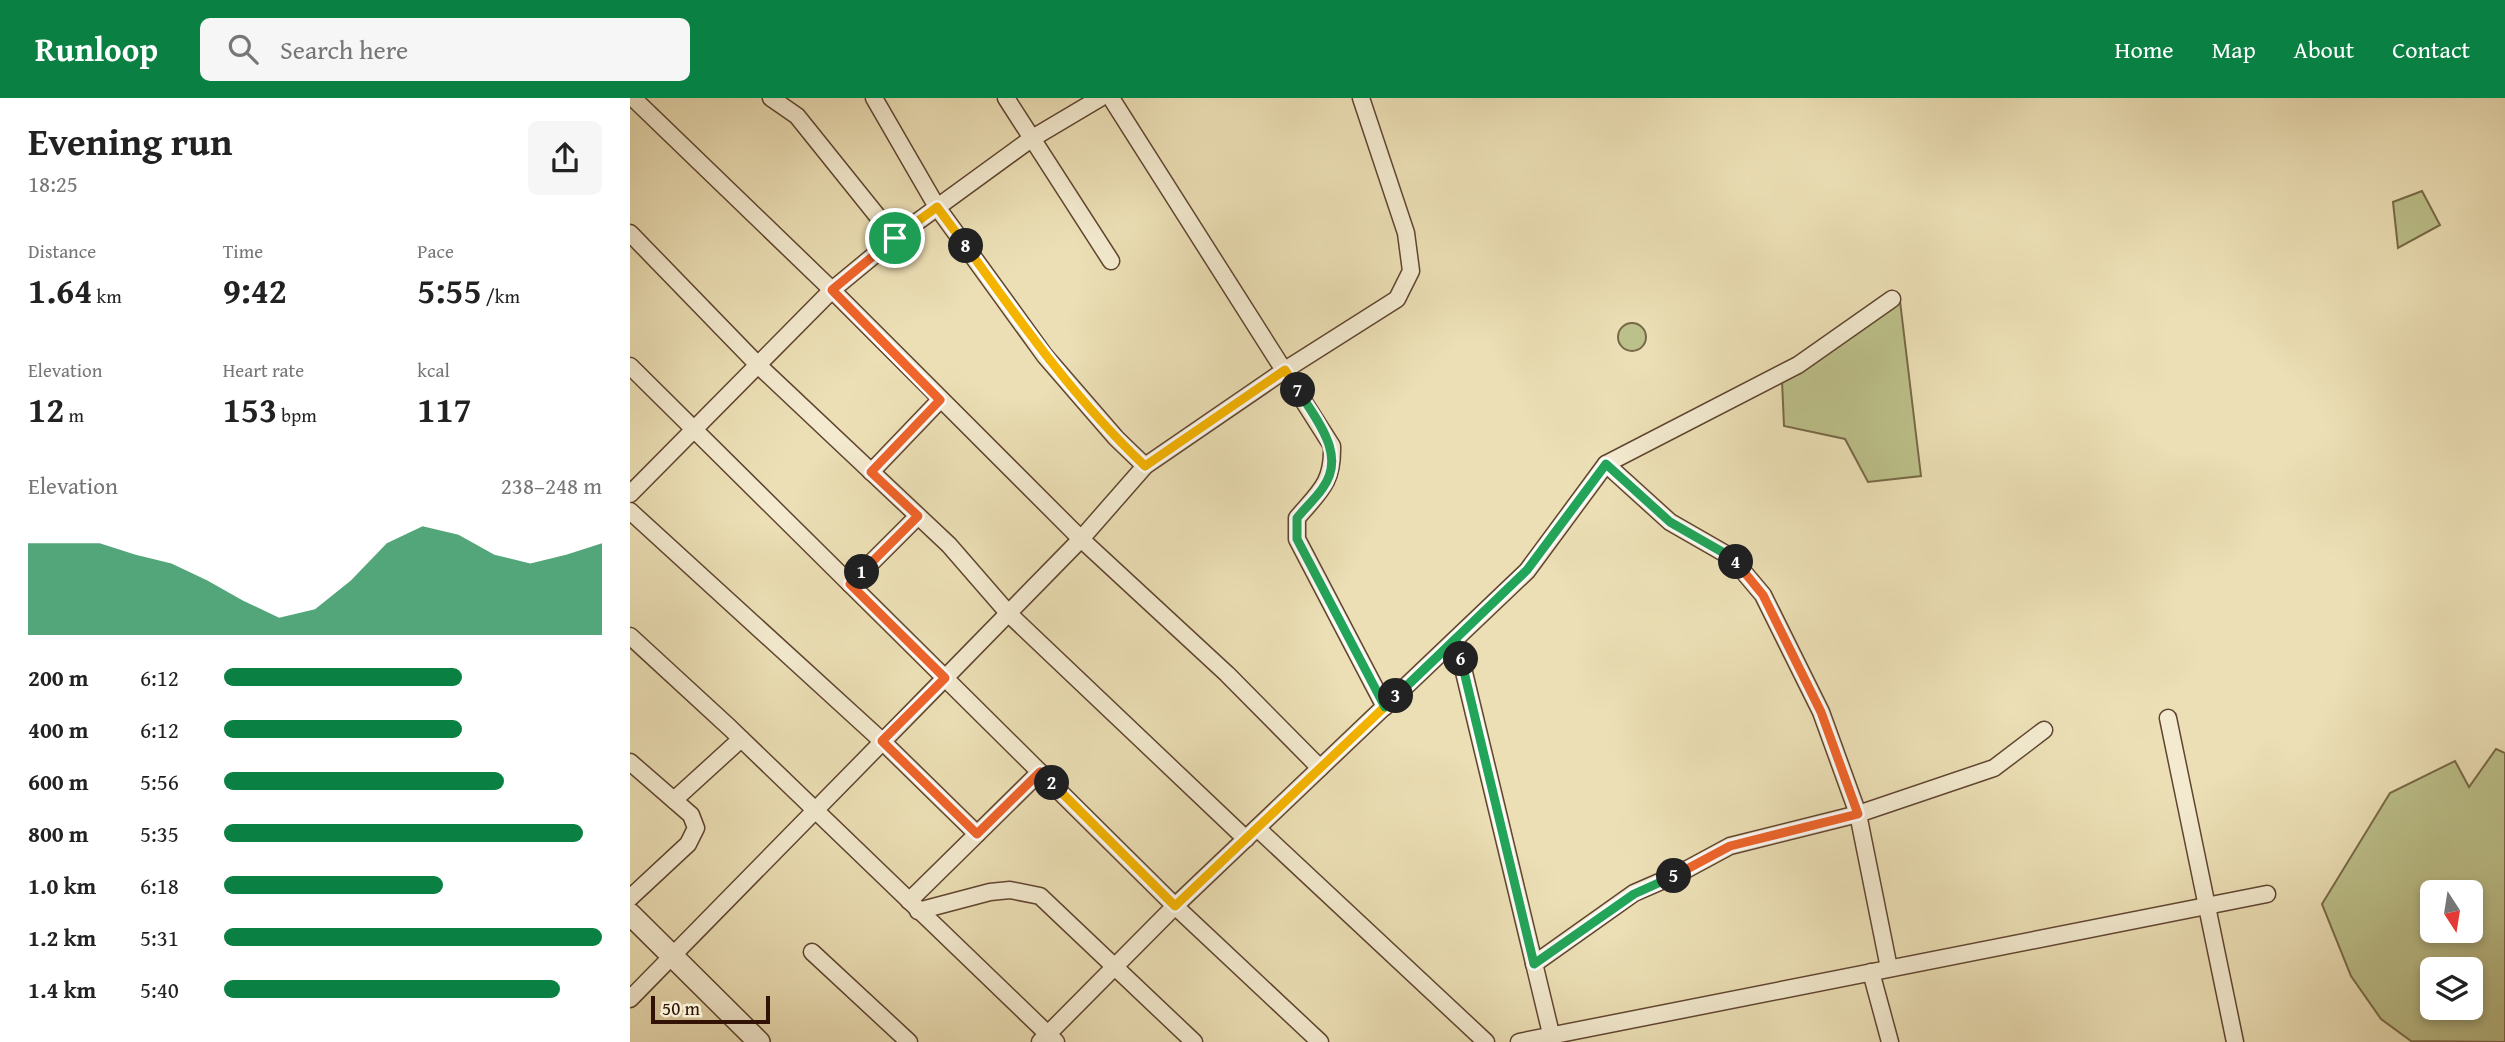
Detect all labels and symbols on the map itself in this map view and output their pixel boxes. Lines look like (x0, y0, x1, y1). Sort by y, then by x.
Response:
pin (865, 208, 925, 268)
pin: 8 (948, 228, 984, 264)
pin: 7 (1280, 372, 1316, 408)
pin: 4 (1718, 545, 1754, 580)
pin: 1 (845, 554, 880, 589)
pin: 6 (1444, 642, 1478, 676)
pin: 3 (1378, 678, 1414, 714)
pin: 2 (1034, 766, 1070, 800)
pin: 5 (1656, 858, 1692, 894)
north arrow (2420, 880, 2483, 943)
scale bar (651, 993, 770, 1025)

